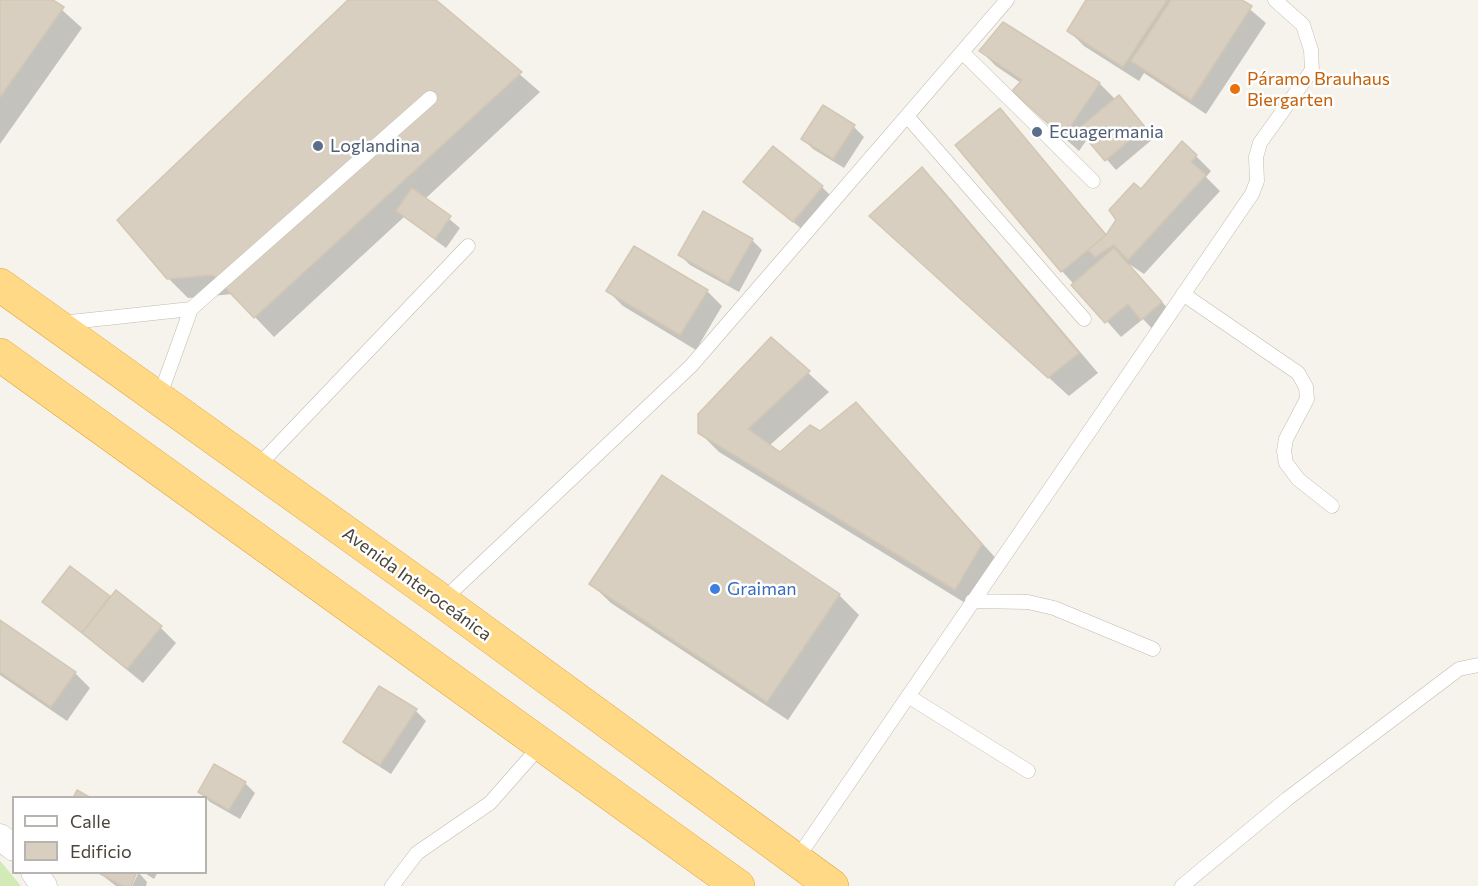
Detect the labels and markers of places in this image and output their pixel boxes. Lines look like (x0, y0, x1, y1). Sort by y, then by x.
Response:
place label: Páramo Brauhaus Biergarten (1247, 68, 1390, 110)
marker: Páramo Brauhaus Biergarten (1228, 82, 1242, 96)
place label: Ecuagermania (1049, 121, 1164, 143)
marker: Ecuagermania (1030, 125, 1044, 139)
place label: Loglandina (330, 135, 420, 157)
marker: Loglandina (311, 139, 325, 153)
place label: Graiman (727, 578, 797, 600)
marker: Graiman (708, 582, 722, 596)

